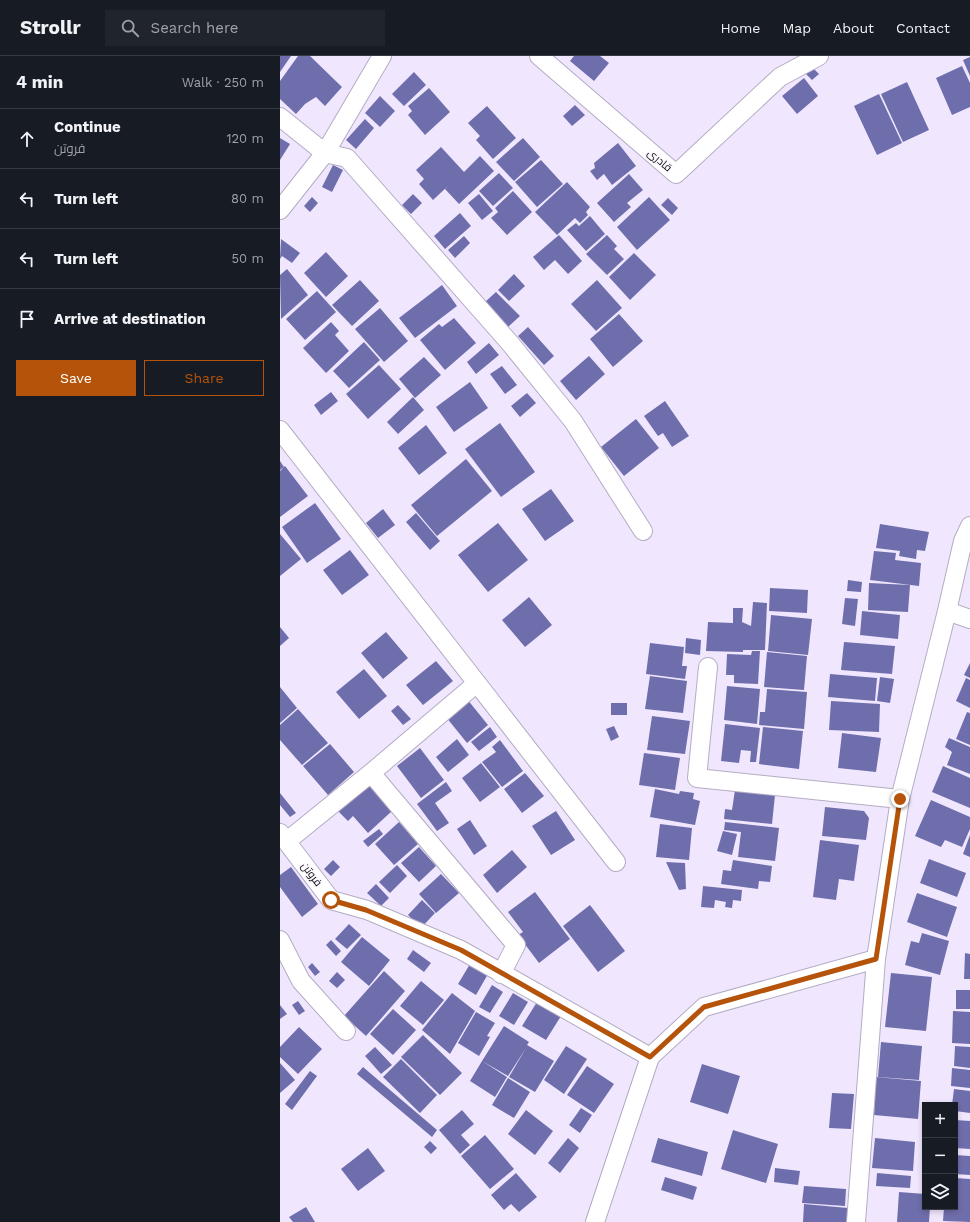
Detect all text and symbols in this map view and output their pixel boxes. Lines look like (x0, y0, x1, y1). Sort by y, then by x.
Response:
search box (105, 10, 385, 46)
text: Strollr (20, 16, 81, 39)
icon: search (119, 17, 141, 39)
text: Search here (151, 19, 239, 37)
text: Home (720, 20, 760, 36)
text: Map (782, 20, 811, 36)
text: About (833, 20, 874, 36)
text: Contact (896, 20, 950, 36)
text: 4 min (16, 72, 63, 92)
text: Walk · 250 m (182, 75, 264, 90)
text: Continue (54, 118, 121, 136)
icon: ahead (16, 128, 38, 150)
text: 120 m (226, 131, 264, 146)
text: فروتن (54, 141, 85, 156)
street label: قادری (645, 146, 674, 174)
icon: left (16, 188, 38, 210)
text: Turn left (54, 190, 118, 208)
text: 80 m (231, 191, 264, 206)
icon: left (16, 248, 38, 270)
text: Turn left (54, 250, 118, 268)
text: 50 m (232, 251, 264, 266)
icon: arrive (16, 308, 38, 330)
text: Arrive at destination (54, 310, 206, 328)
button: Save (16, 360, 136, 396)
button: Share (144, 360, 264, 396)
route end (891, 790, 909, 808)
street label: فروتن (298, 860, 325, 889)
route start (322, 891, 340, 909)
map controls (922, 1102, 958, 1210)
button: + (922, 1102, 958, 1138)
button: − (922, 1138, 958, 1174)
button: layers (922, 1174, 958, 1210)

